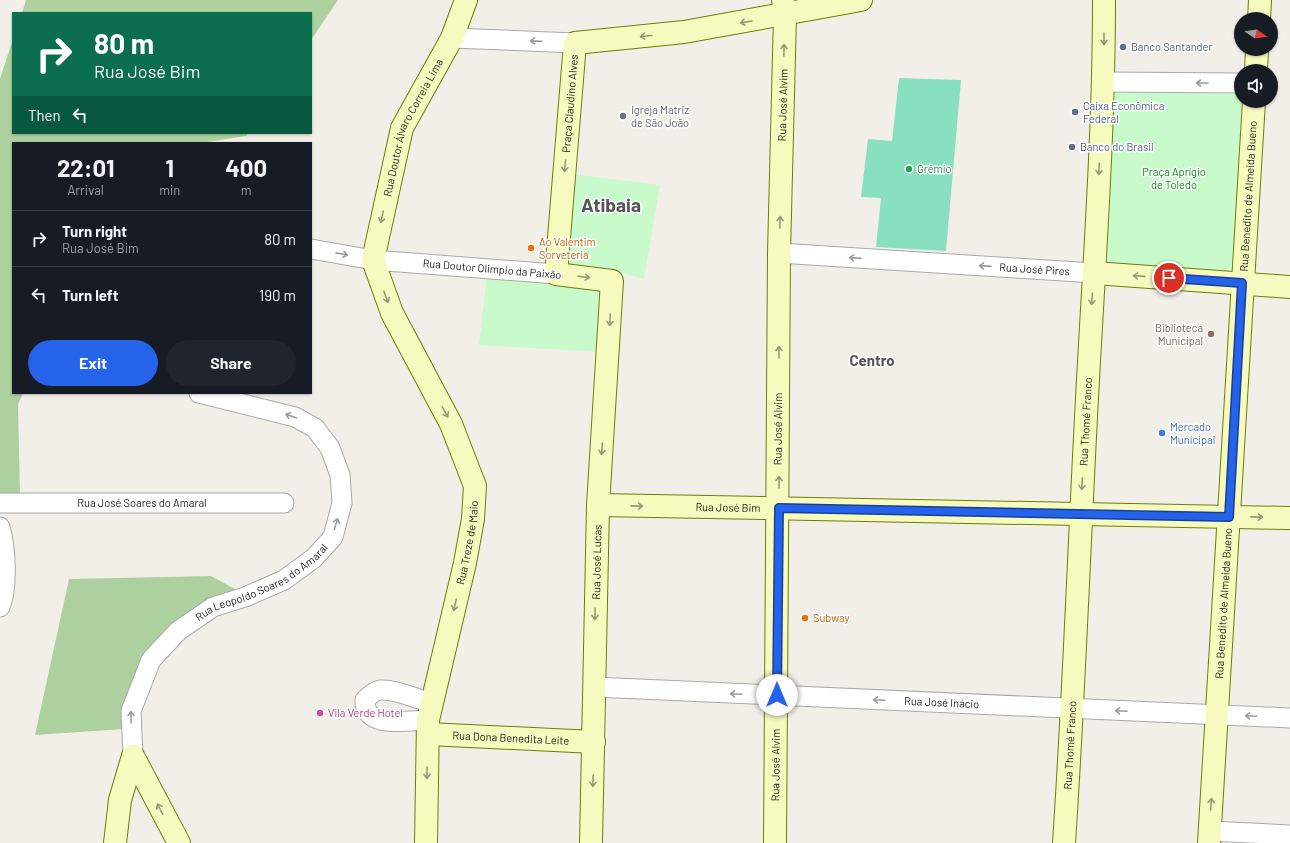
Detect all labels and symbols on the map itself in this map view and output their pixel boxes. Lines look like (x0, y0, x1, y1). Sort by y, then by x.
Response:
north arrow (1234, 12, 1278, 56)
one-way arrow (740, 18, 753, 26)
one-way arrow (1100, 32, 1108, 45)
one-way arrow (640, 33, 653, 40)
one-way arrow (530, 38, 543, 45)
place label: Banco Santander (1131, 40, 1213, 53)
marker: Banco Santander (1118, 42, 1128, 52)
one-way arrow (780, 44, 788, 57)
street label: Praça Claudino Alves (559, 54, 580, 153)
street label: Rua Doutor Álvaro Correia Lima (380, 56, 445, 198)
street label: Rua José Alvim (775, 69, 790, 141)
one-way arrow (1196, 79, 1209, 87)
place label: Caixa Econômica Federal (1083, 99, 1164, 125)
place label: Igreja Matriz de São João (631, 103, 689, 129)
marker: Caixa Econômica Federal (1070, 107, 1080, 117)
marker: Igreja Matriz de São João (618, 111, 628, 121)
street label: Rua Benedito de Almeida Bueno (1237, 120, 1259, 272)
place label: Banco do Brasil (1080, 140, 1154, 153)
marker: Banco do Brasil (1067, 142, 1077, 152)
one-way arrow (561, 159, 568, 172)
place label: Grêmio (917, 162, 951, 175)
one-way arrow (1096, 162, 1103, 175)
marker: Grêmio (904, 164, 914, 174)
park label: Praça Aprígio de Toledo (1142, 165, 1206, 191)
district label: Atibaia (581, 193, 641, 216)
one-way arrow (378, 210, 386, 223)
one-way arrow (776, 216, 784, 229)
place label: Ao Valentim Sorveteria (539, 235, 596, 261)
marker: Ao Valentim Sorveteria (526, 243, 536, 253)
one-way arrow (335, 251, 348, 259)
one-way arrow (849, 255, 862, 262)
street label: Rua Doutor Olimpio da Paixão (422, 256, 562, 281)
street label: Rua José Pires (999, 260, 1070, 277)
pin (1152, 261, 1186, 295)
one-way arrow (979, 263, 992, 270)
one-way arrow (1133, 273, 1146, 280)
one-way arrow (577, 274, 590, 281)
one-way arrow (383, 290, 390, 303)
one-way arrow (1089, 292, 1096, 305)
one-way arrow (606, 313, 614, 326)
place label: Biblioteca Municipal (1155, 321, 1203, 347)
marker: Biblioteca Municipal (1206, 329, 1216, 339)
one-way arrow (775, 346, 783, 359)
district label: Centro (849, 351, 895, 369)
street label: Rua Thomé Franco (1077, 377, 1094, 466)
street label: Rua José Alvim (771, 393, 784, 465)
one-way arrow (442, 406, 450, 418)
one-way arrow (285, 412, 298, 419)
place label: Mercado Municipal (1170, 420, 1215, 446)
marker: Mercado Municipal (1157, 428, 1167, 438)
one-way arrow (598, 442, 605, 455)
one-way arrow (775, 476, 783, 489)
one-way arrow (1079, 477, 1086, 490)
street label: Rua José Soares do Amaral (77, 496, 207, 509)
street label: Rua Treze de Maio (453, 500, 480, 586)
street label: Rua José Bim (695, 500, 761, 514)
one-way arrow (630, 502, 643, 509)
one-way arrow (1250, 513, 1263, 521)
one-way arrow (333, 517, 341, 530)
street label: Rua José Lucas (589, 524, 604, 600)
street label: Rua Benedito de Almeida Bueno (1212, 528, 1234, 679)
street label: Rua Leopoldo Soares do Amaral (192, 541, 330, 623)
one-way arrow (451, 598, 459, 611)
one-way arrow (592, 607, 599, 620)
place label: Subway (813, 611, 850, 624)
marker: Subway (800, 613, 810, 623)
position arrow (756, 674, 798, 716)
one-way arrow (730, 690, 743, 697)
street label: Rua José Inácio (904, 694, 979, 710)
one-way arrow (873, 696, 886, 704)
street label: Rua Thomé Franco (1060, 700, 1078, 790)
place label: Vila Verde Hotel (328, 706, 403, 719)
one-way arrow (1115, 707, 1128, 714)
marker: Vila Verde Hotel (315, 708, 325, 718)
one-way arrow (128, 711, 135, 724)
one-way arrow (1245, 713, 1258, 720)
street label: Rua Dona Benedita Leite (452, 728, 570, 747)
street label: Rua José Alvim (768, 729, 782, 801)
one-way arrow (423, 766, 431, 779)
one-way arrow (589, 774, 596, 787)
one-way arrow (1208, 798, 1215, 811)
one-way arrow (156, 803, 163, 815)

